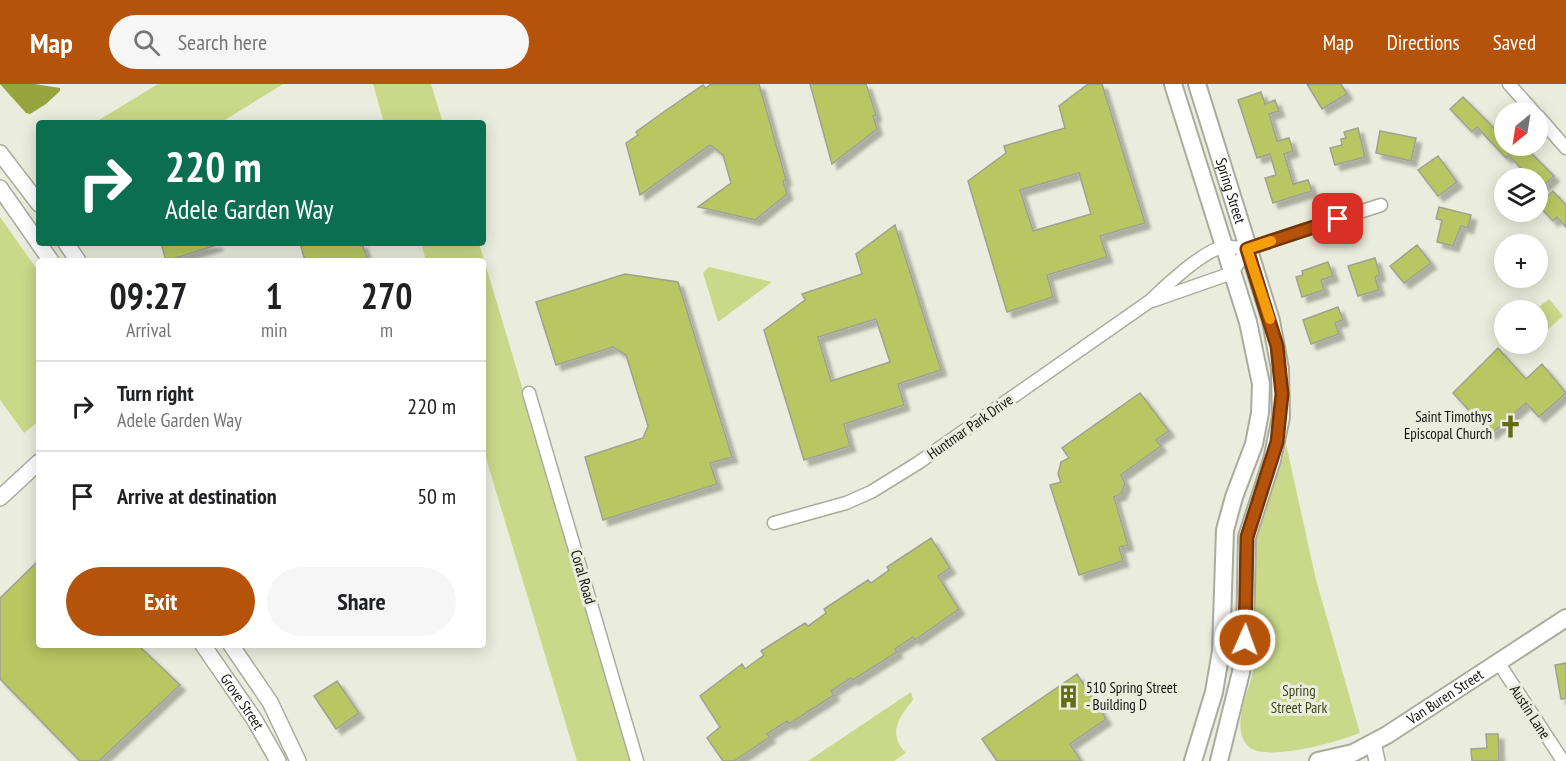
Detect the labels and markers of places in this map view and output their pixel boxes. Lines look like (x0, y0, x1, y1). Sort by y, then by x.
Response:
pin (1312, 193, 1363, 244)
place label: Saint Timothys Episcopal Church (1404, 407, 1492, 443)
church icon: Saint Timothys Episcopal Church (1497, 413, 1523, 439)
place label: 510 Spring Street - Building D (1086, 678, 1177, 714)
building icon: 510 Spring Street - Building D (1055, 684, 1081, 710)

